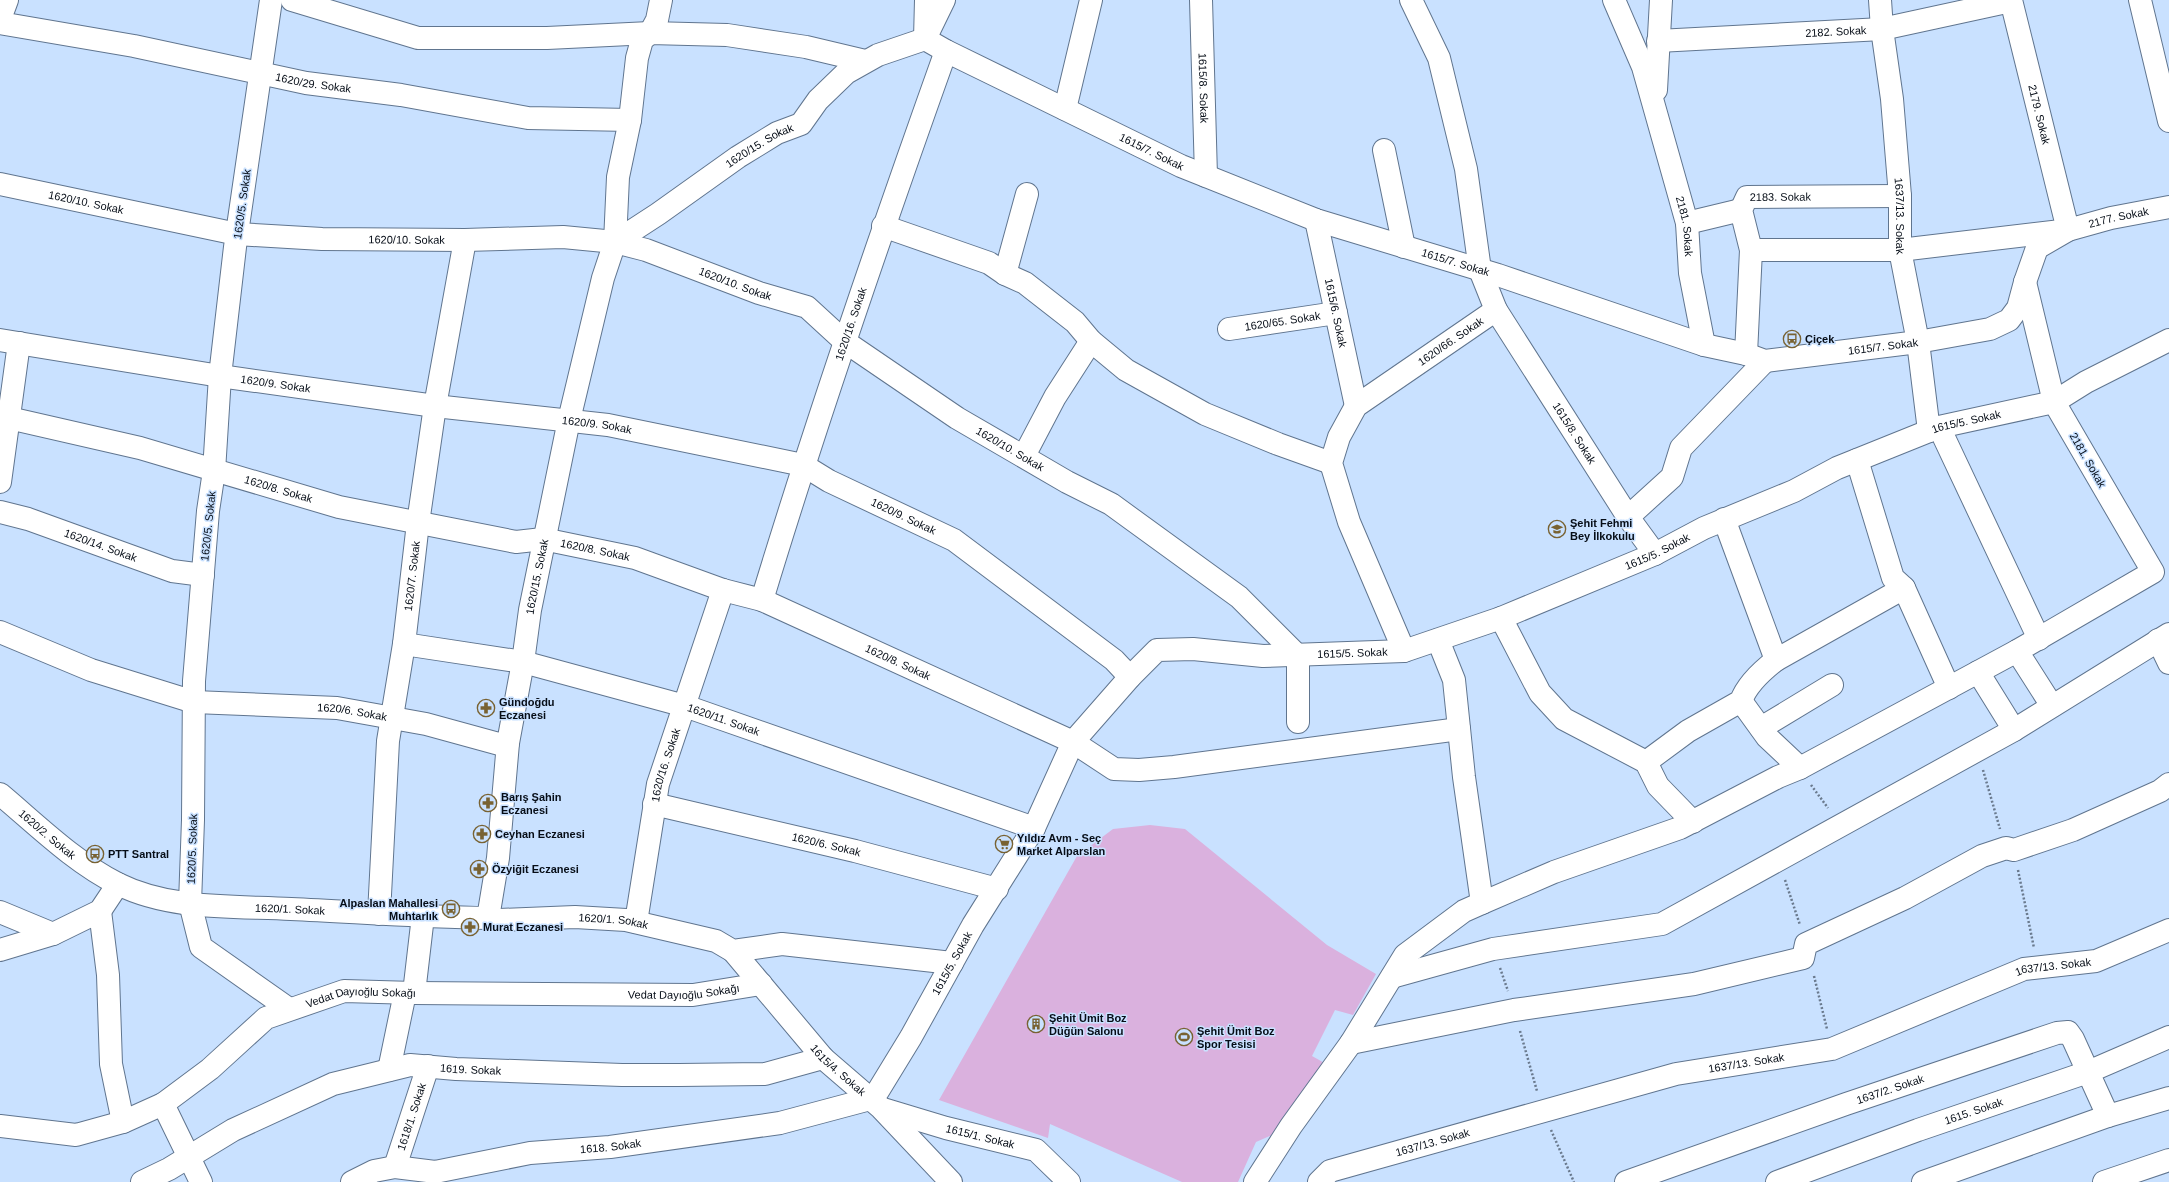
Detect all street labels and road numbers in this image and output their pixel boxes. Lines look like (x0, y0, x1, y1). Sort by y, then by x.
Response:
street label: 2182. Sokak (1805, 24, 1867, 39)
street label: 1615/8. Sokak (1197, 53, 1211, 124)
street label: 1620/29. Sokak (274, 71, 352, 95)
street label: 2179. Sokak (2026, 83, 2053, 146)
street label: 1620/15. Sokak (723, 121, 795, 170)
street label: 1615/7. Sokak (1117, 131, 1186, 173)
street label: 1620/5. Sokak (231, 168, 253, 240)
street label: 1637/13. Sokak (1893, 177, 1907, 256)
street label: 1620/10. Sokak (47, 188, 125, 216)
street label: 2183. Sokak (1750, 191, 1811, 203)
street label: 2181. Sokak (1674, 195, 1695, 257)
street label: 2177. Sokak (2087, 205, 2150, 230)
street label: 1620/10. Sokak (368, 233, 445, 246)
street label: 1615/7. Sokak (1420, 246, 1491, 278)
street label: 1620/10. Sokak (697, 265, 773, 302)
street label: 1615/6. Sokak (1323, 277, 1349, 349)
street label: 1620/16. Sokak (833, 285, 869, 362)
street label: 1620/65. Sokak (1244, 309, 1322, 333)
street label: 1620/66. Sokak (1415, 314, 1486, 368)
street label: 1615/7. Sokak (1847, 336, 1919, 357)
street label: 1620/9. Sokak (240, 373, 312, 395)
street label: 1615/8. Sokak (1551, 400, 1599, 466)
street label: 1615/5. Sokak (1930, 408, 2002, 435)
street label: 1620/9. Sokak (561, 414, 633, 436)
street label: 1620/10. Sokak (974, 424, 1047, 474)
street label: 2181. Sokak (2068, 431, 2109, 490)
street label: 1620/8. Sokak (243, 473, 314, 505)
street label: 1620/5. Sokak (198, 490, 218, 562)
street label: 1620/9. Sokak (869, 496, 938, 537)
street label: 1620/14. Sokak (63, 527, 139, 564)
street label: 1615/5. Sokak (1623, 531, 1692, 572)
street label: 1620/8. Sokak (559, 537, 631, 563)
street label: 1620/15. Sokak (523, 538, 550, 615)
street label: 1620/7. Sokak (402, 540, 422, 612)
street label: 1620/8. Sokak (863, 642, 933, 682)
street label: 1615/5. Sokak (1317, 646, 1388, 660)
street label: 1620/6. Sokak (317, 701, 388, 723)
street label: 1620/11. Sokak (686, 701, 762, 738)
street label: 1620/16. Sokak (649, 726, 682, 803)
street label: 1620/2. Sokak (16, 807, 78, 862)
street label: 1620/5. Sokak (185, 813, 199, 884)
street label: 1620/6. Sokak (791, 830, 863, 858)
street label: 1620/1. Sokak (255, 902, 326, 917)
street label: 1620/1. Sokak (578, 911, 650, 931)
street label: 1615/5. Sokak (930, 929, 974, 997)
street label: 1637/13. Sokak (2013, 956, 2092, 978)
street label: Vedat Dayıoğlu Sokağı (628, 982, 740, 1001)
street label: Vedat Dayıoğlu Sokağı (304, 985, 416, 1010)
street label: 1615/4. Sokak (808, 1042, 868, 1098)
street label: 1637/13. Sokak (1707, 1051, 1785, 1075)
street label: 1619. Sokak (439, 1062, 502, 1077)
street label: 1637/2. Sokak (1855, 1072, 1926, 1106)
street label: 1618/1. Sokak (395, 1081, 428, 1152)
street label: 1615. Sokak (1943, 1095, 2005, 1127)
street label: 1615/1. Sokak (945, 1122, 1016, 1151)
street label: 1637/13. Sokak (1394, 1126, 1471, 1158)
street label: 1618. Sokak (580, 1137, 642, 1155)

